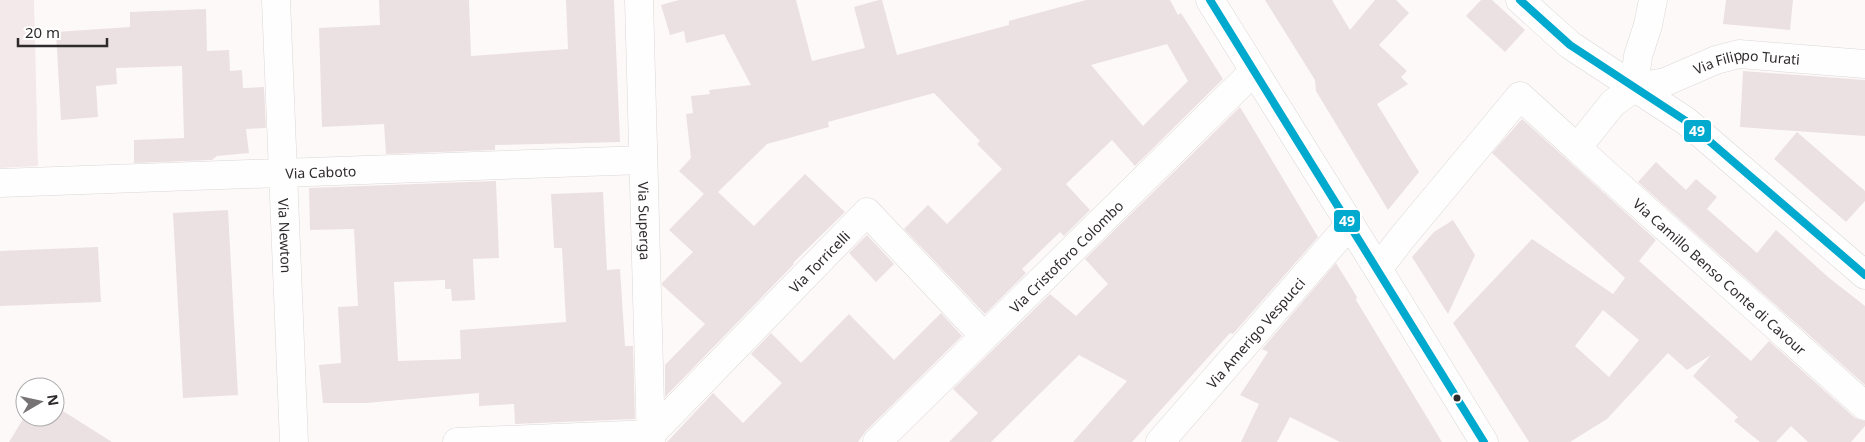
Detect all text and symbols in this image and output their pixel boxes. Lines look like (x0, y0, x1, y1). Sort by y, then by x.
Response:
scale bar (18, 15, 106, 47)
text: 20 m (25, 22, 60, 42)
street label: Via Filippo Turati (1690, 44, 1801, 78)
line badge: 49 (1683, 119, 1712, 143)
text: 49 (1689, 121, 1705, 140)
street label: Via Caboto (285, 161, 357, 182)
street label: Via Superga (634, 181, 656, 260)
street label: Via Camillo Benso Conte di Cavour (1629, 194, 1811, 359)
street label: Via Cristoforo Colombo (1005, 196, 1127, 316)
street label: Via Newton (275, 198, 297, 274)
line badge: 49 (1333, 209, 1361, 233)
text: 49 (1339, 211, 1355, 230)
street label: Via Torricelli (784, 226, 853, 297)
street label: Via Amerigo Vespucci (1202, 273, 1309, 392)
north arrow (15, 377, 65, 427)
text: N (43, 393, 64, 407)
unlabelled marker (1452, 393, 1462, 403)

